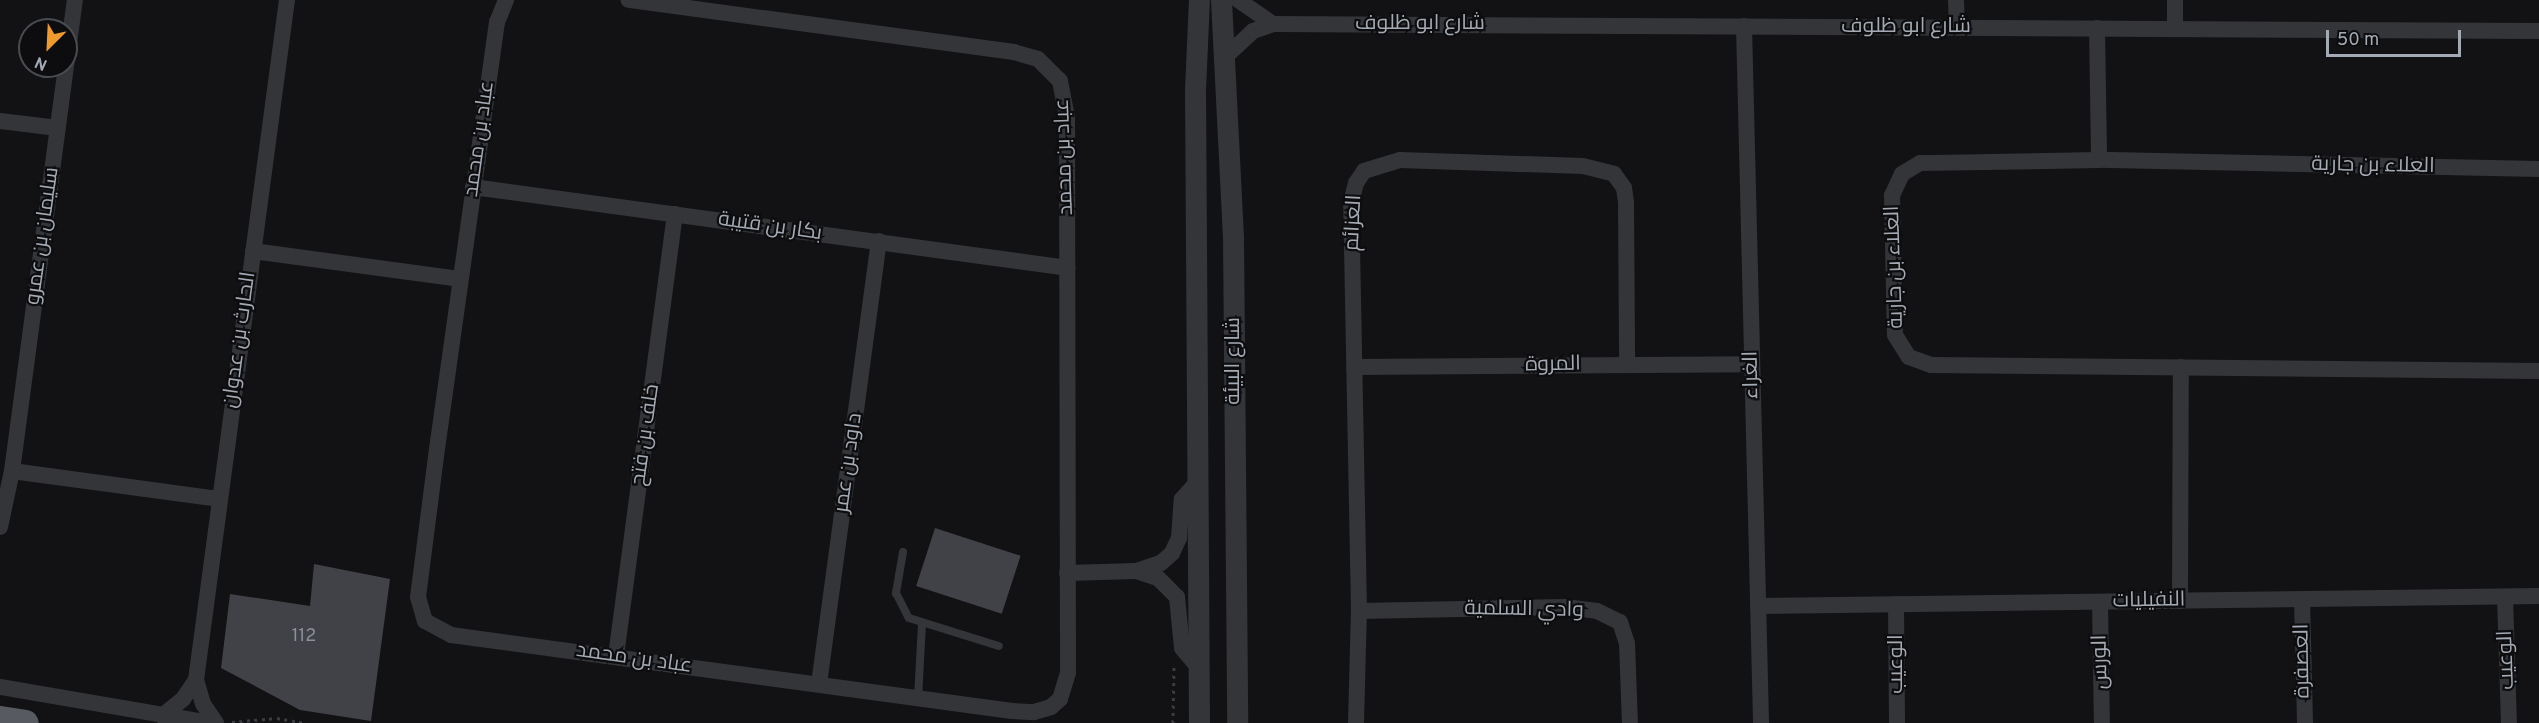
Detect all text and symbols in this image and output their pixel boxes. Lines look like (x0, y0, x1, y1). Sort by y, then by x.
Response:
street label: شارع ابو ظلوف (1355, 11, 1485, 37)
street label: شارع ابو ظلوف (1841, 14, 1971, 40)
north arrow (18, 18, 78, 78)
scale bar (2329, 18, 2464, 56)
text: 50 m (2337, 29, 2379, 52)
text: N (32, 51, 51, 74)
street label: عباد بن محمد (459, 79, 501, 199)
street label: عباد بن محمد (1050, 98, 1080, 216)
street label: العلاء بن جارية (2311, 152, 2435, 180)
street label: سليمان بن عمرو (21, 165, 65, 307)
street label: العزائم (1340, 194, 1368, 252)
street label: العلاء بن جارية (1880, 205, 1910, 329)
street label: بكار بن قتيبة (716, 207, 824, 247)
street label: الحارث بن عدوان (218, 270, 262, 410)
street label: شارع البيئة (1221, 317, 1247, 405)
street label: الغراء (1739, 351, 1765, 399)
street label: المروة (1525, 352, 1581, 378)
street label: خلف بن فتح (626, 382, 666, 488)
street label: داود بن عمر (830, 412, 868, 514)
street label: النفيليات (2112, 588, 2186, 614)
street label: وادي السلمية (1464, 596, 1584, 624)
street label: العصفرة (2290, 623, 2316, 699)
house number: 112 (292, 626, 316, 648)
street label: الوعيب (2493, 630, 2521, 690)
street label: الوعيب (1884, 634, 1910, 694)
street label: الورس (2088, 635, 2114, 689)
street label: عباد بن محمد (574, 638, 694, 680)

